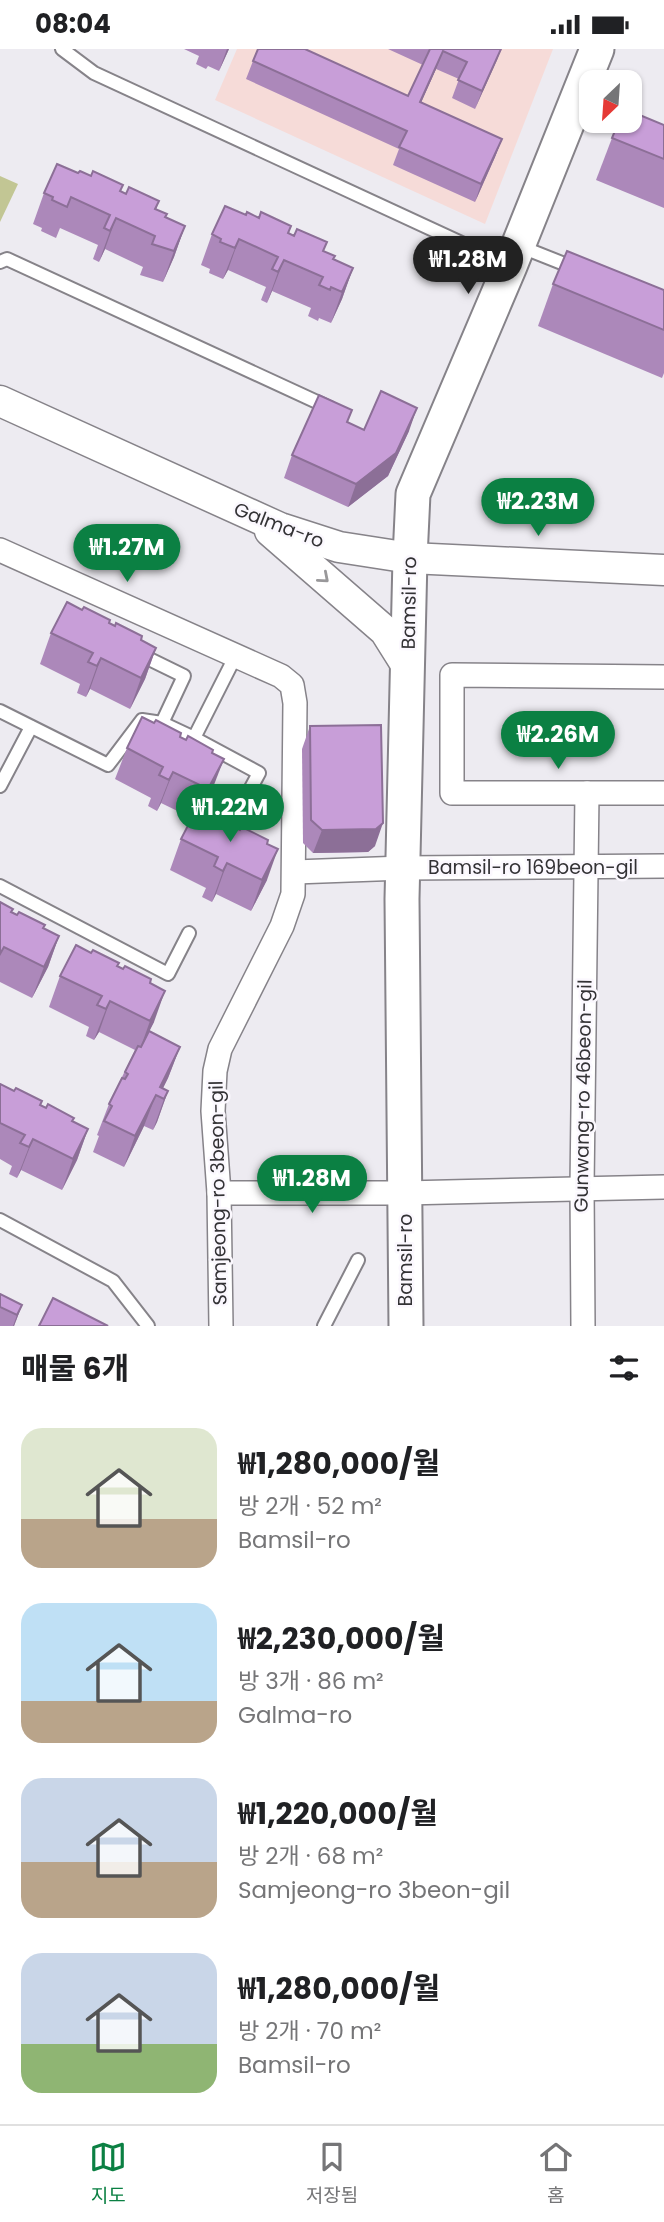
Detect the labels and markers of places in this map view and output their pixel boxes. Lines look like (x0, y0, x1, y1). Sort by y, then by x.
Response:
pin: ₩1.28M (411, 237, 525, 296)
pin: ₩2.23M (481, 479, 595, 538)
pin: ₩1.27M (70, 525, 184, 584)
pin: ₩2.26M (501, 711, 615, 771)
pin: ₩1.22M (173, 785, 287, 844)
pin: ₩1.28M (255, 1155, 369, 1215)

